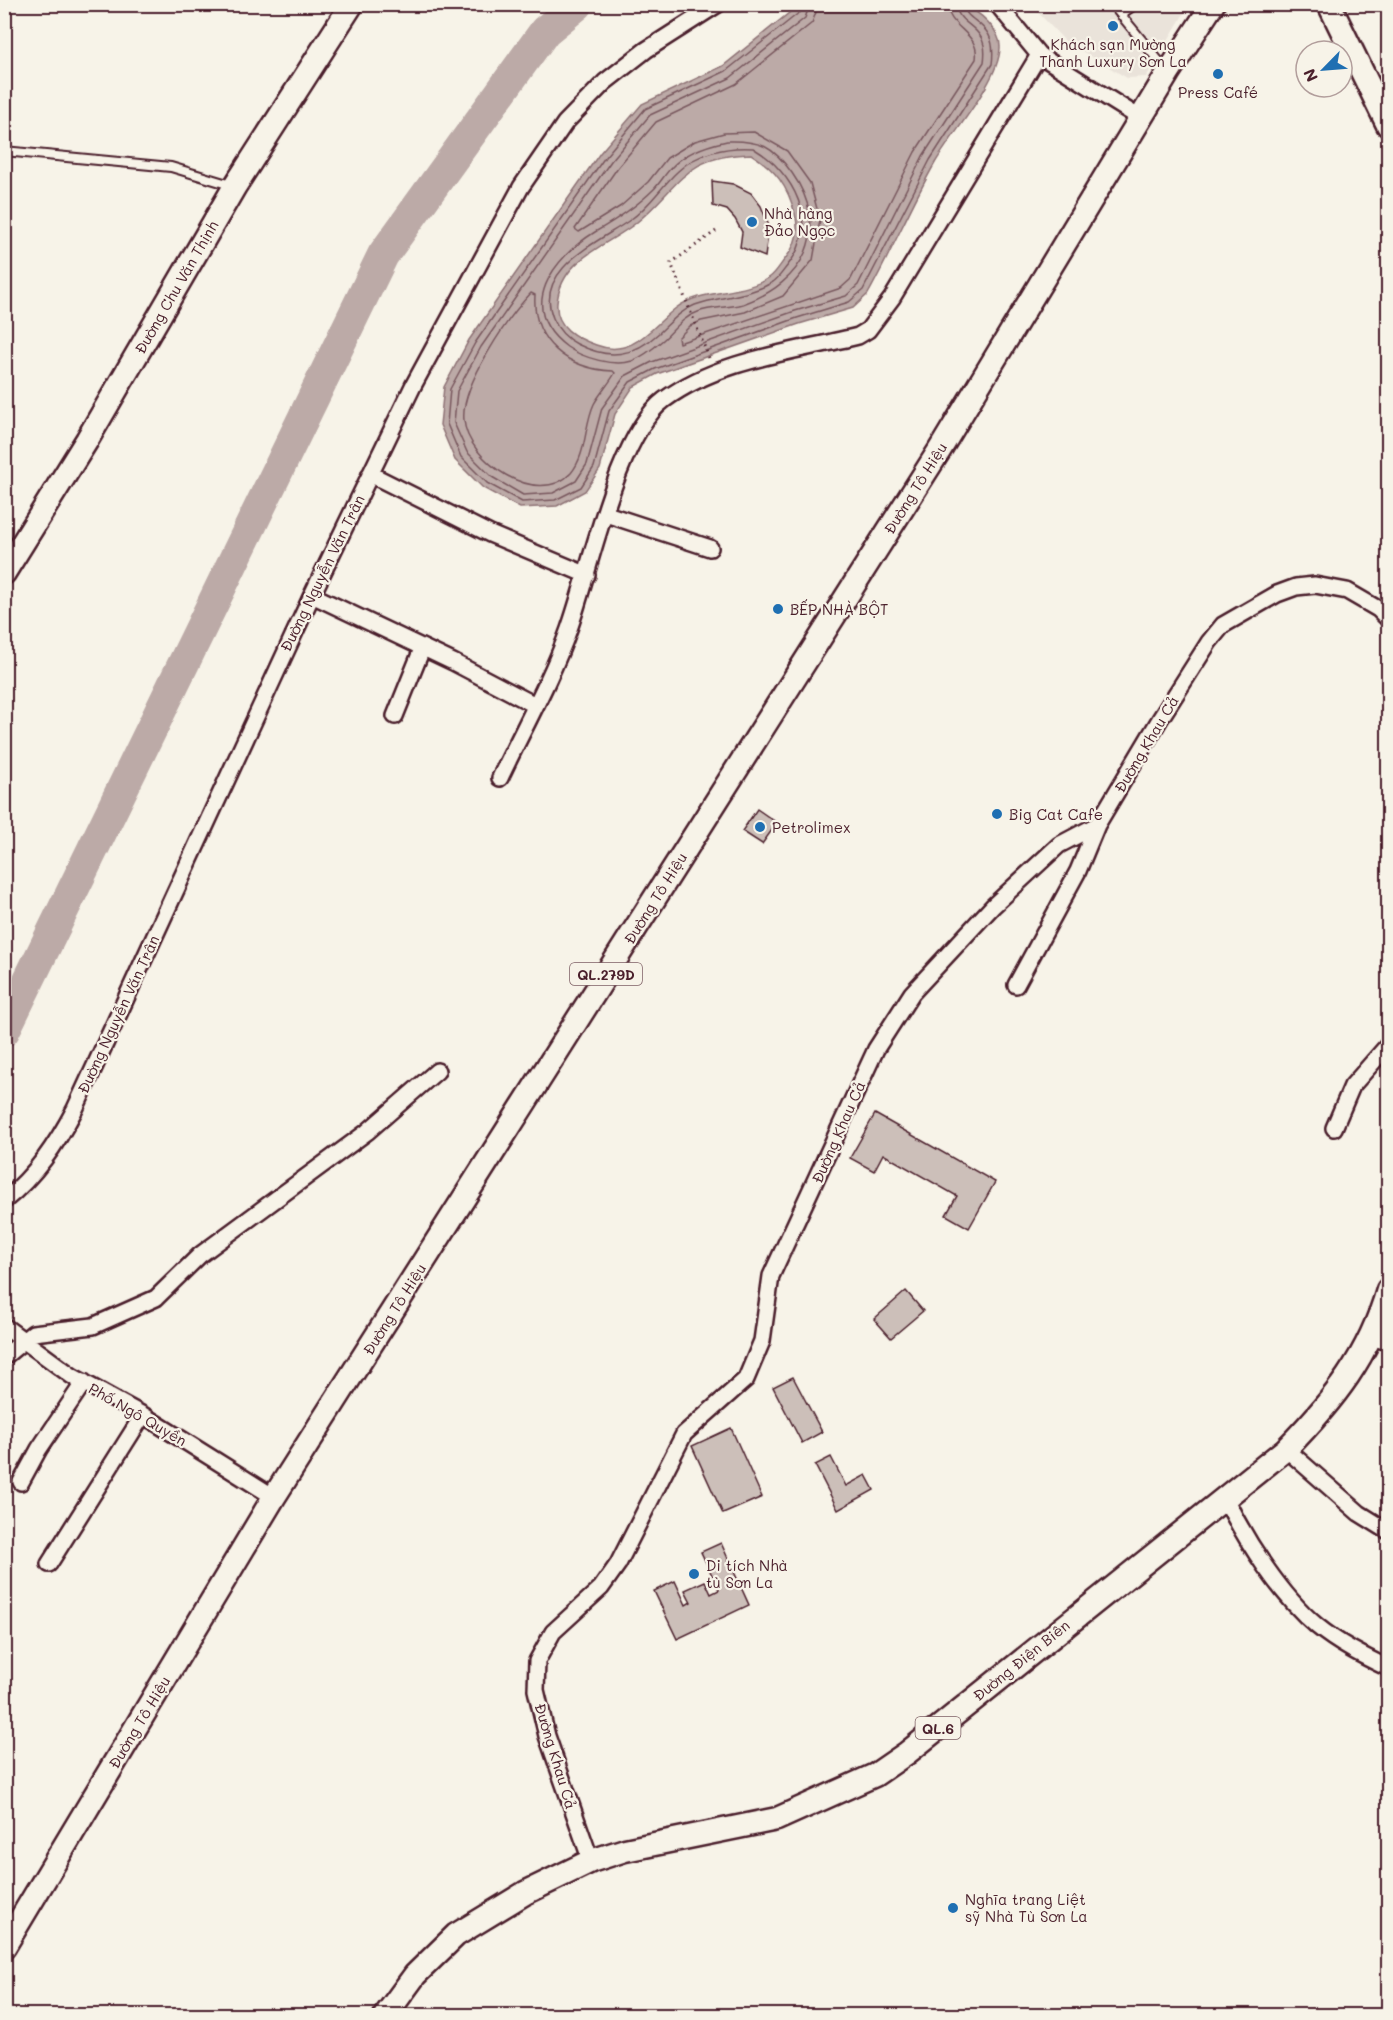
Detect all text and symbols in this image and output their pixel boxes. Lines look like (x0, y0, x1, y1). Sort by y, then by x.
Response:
marker: Khách sạn Mường Thanh Luxury Sơn La (1106, 19, 1120, 33)
place label: Khách sạn Mường Thanh Luxury Sơn La (1039, 34, 1187, 71)
north arrow (1294, 39, 1354, 99)
text: N (1298, 66, 1322, 85)
marker: Press Café (1211, 67, 1225, 81)
place label: Press Café (1178, 82, 1258, 102)
place label: Nhà hàng Đảo Ngọc (764, 203, 836, 240)
marker: Nhà hàng Đảo Ngọc (745, 215, 759, 229)
street label: Đường Chu Văn Thịnh (130, 217, 222, 357)
street label: Đường Tô Hiệu (879, 438, 951, 538)
street label: Đường Nguyễn Văn Trân (275, 491, 369, 655)
place label: BẾP NHÀ BỘT (790, 599, 888, 619)
marker: BẾP NHÀ BỘT (771, 602, 785, 616)
street label: Đường Khau Cả (1109, 692, 1183, 796)
place label: Big Cat Cafe (1009, 804, 1103, 824)
marker: Big Cat Cafe (990, 807, 1004, 821)
place label: Petrolimex (772, 817, 851, 837)
marker: Petrolimex (753, 820, 767, 834)
street label: Đường Tô Hiệu (619, 848, 691, 948)
street label: Đường Nguyễn Văn Trân (73, 932, 163, 1096)
road number: QL.279D (570, 963, 642, 985)
street label: Đường Khau Cả (807, 1078, 869, 1186)
street label: Đường Tô Hiệu (358, 1259, 430, 1359)
street label: Phố Ngô Quyền (85, 1378, 191, 1450)
place label: Di tích Nhà tù Sơn La (706, 1555, 788, 1592)
marker: Di tích Nhà tù Sơn La (687, 1567, 701, 1581)
street label: Đường Điện Biên (968, 1615, 1074, 1705)
street label: Đường Tô Hiệu (104, 1672, 174, 1772)
street label: Đường Khau Cả (530, 1701, 582, 1811)
road number: QL.6 (916, 1717, 960, 1739)
place label: Nghĩa trang Liệt sỹ Nhà Tù Sơn La (965, 1889, 1088, 1926)
marker: Nghĩa trang Liệt sỹ Nhà Tù Sơn La (946, 1901, 960, 1915)

